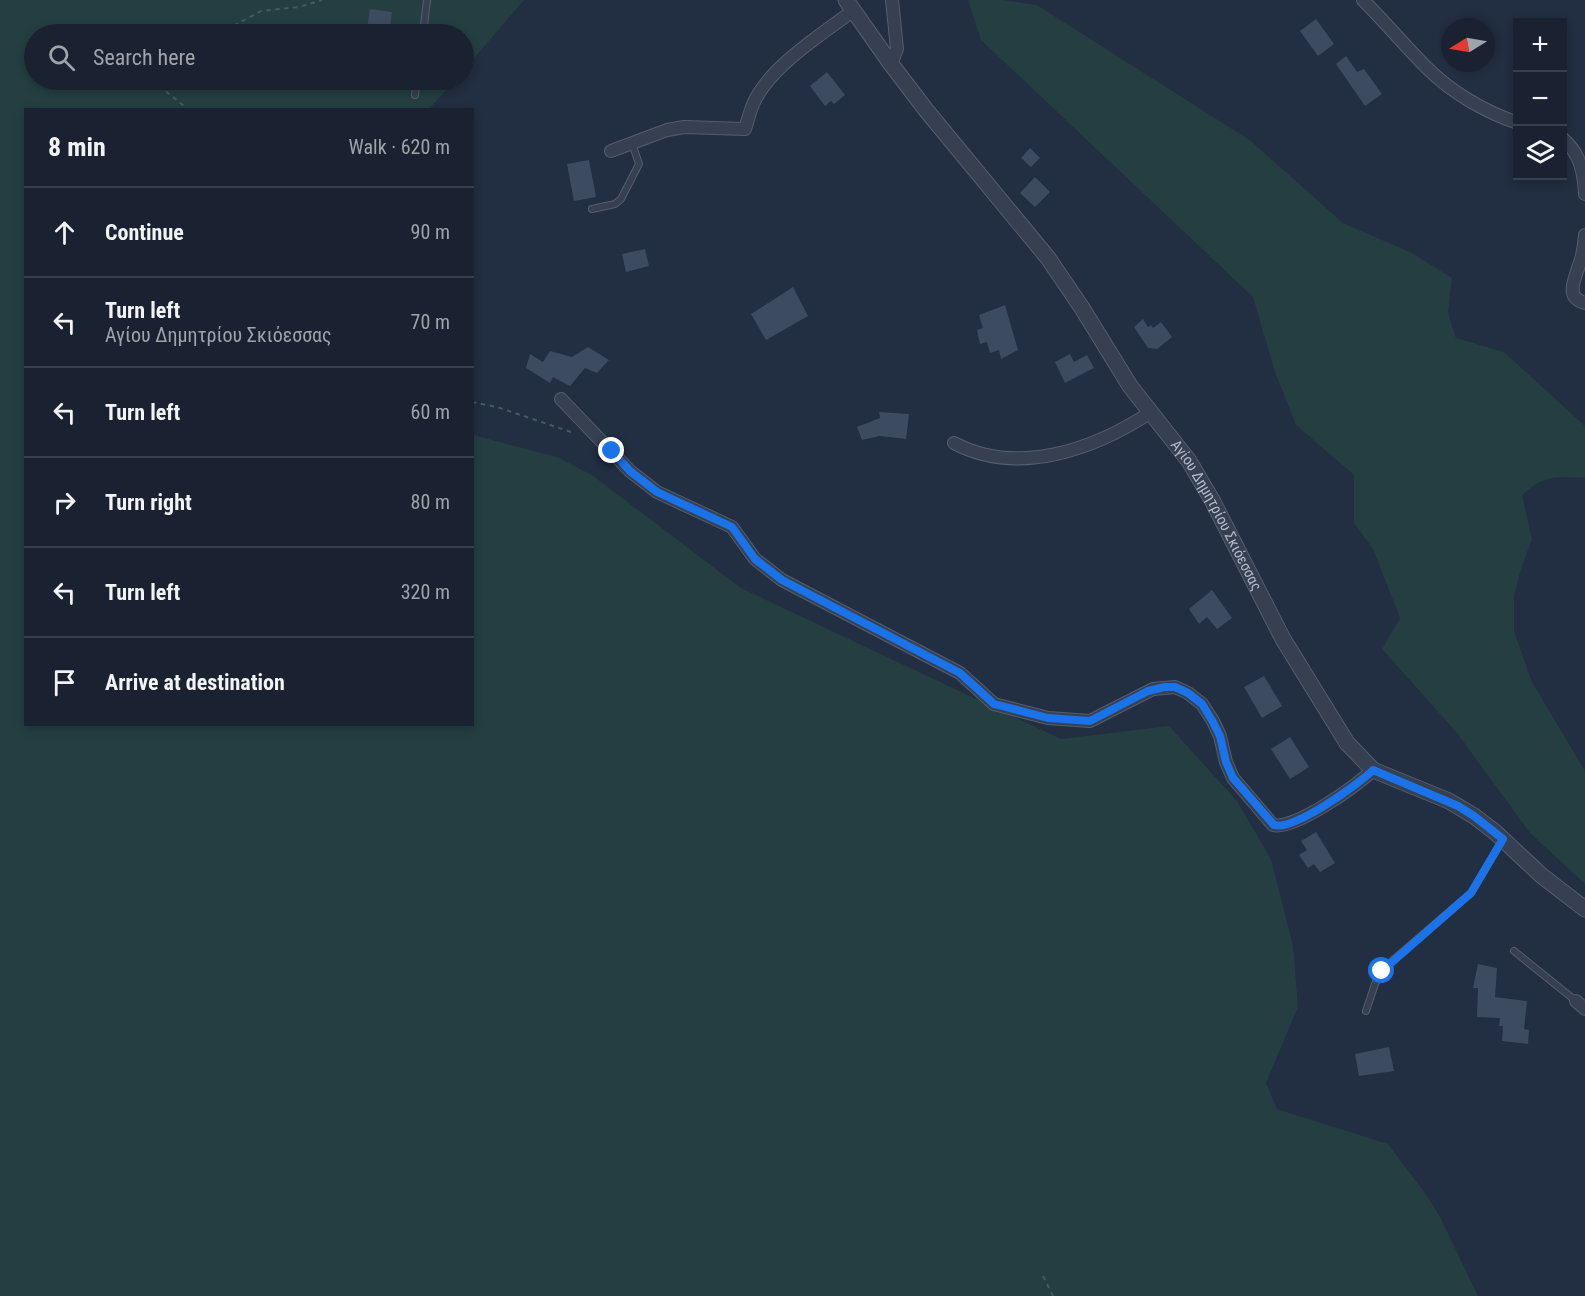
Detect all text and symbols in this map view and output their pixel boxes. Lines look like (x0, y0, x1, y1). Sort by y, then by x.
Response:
north arrow (1441, 18, 1495, 72)
map controls (1513, 18, 1567, 180)
button: + (1513, 18, 1567, 72)
search box (24, 24, 474, 90)
icon: search (45, 41, 78, 74)
text: Search here (93, 45, 195, 70)
button: − (1513, 72, 1567, 126)
button: layers (1513, 126, 1567, 180)
text: 8 min (48, 132, 106, 162)
text: Walk · 620 m (349, 135, 450, 159)
icon: ahead (48, 216, 81, 249)
text: Continue (105, 220, 184, 245)
text: 90 m (411, 220, 450, 244)
text: Turn left (105, 298, 180, 323)
icon: left (48, 306, 81, 339)
text: 70 m (411, 310, 450, 334)
text: Αγίου Δημητρίου Σκιόεσσας (105, 323, 331, 347)
icon: left (48, 396, 81, 429)
text: Turn left (105, 400, 180, 425)
text: 60 m (411, 400, 450, 424)
street label: Αγίου Δημητρίου Σκιόεσσας (1167, 436, 1266, 594)
route end (598, 437, 624, 463)
icon: right (48, 486, 81, 519)
text: Turn right (105, 490, 192, 515)
text: 80 m (411, 490, 450, 514)
icon: left (48, 576, 81, 609)
text: Turn left (105, 580, 180, 605)
text: 320 m (401, 580, 450, 604)
icon: arrive (48, 666, 81, 699)
text: Arrive at destination (105, 670, 285, 695)
route start (1368, 957, 1394, 983)

